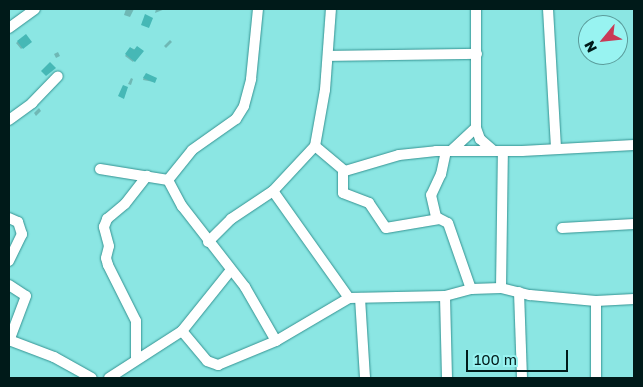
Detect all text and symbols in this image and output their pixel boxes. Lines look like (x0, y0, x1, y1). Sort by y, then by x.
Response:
north arrow (578, 15, 628, 65)
text: N (580, 38, 600, 56)
scale bar (468, 340, 570, 372)
text: 100 m (474, 350, 517, 368)

